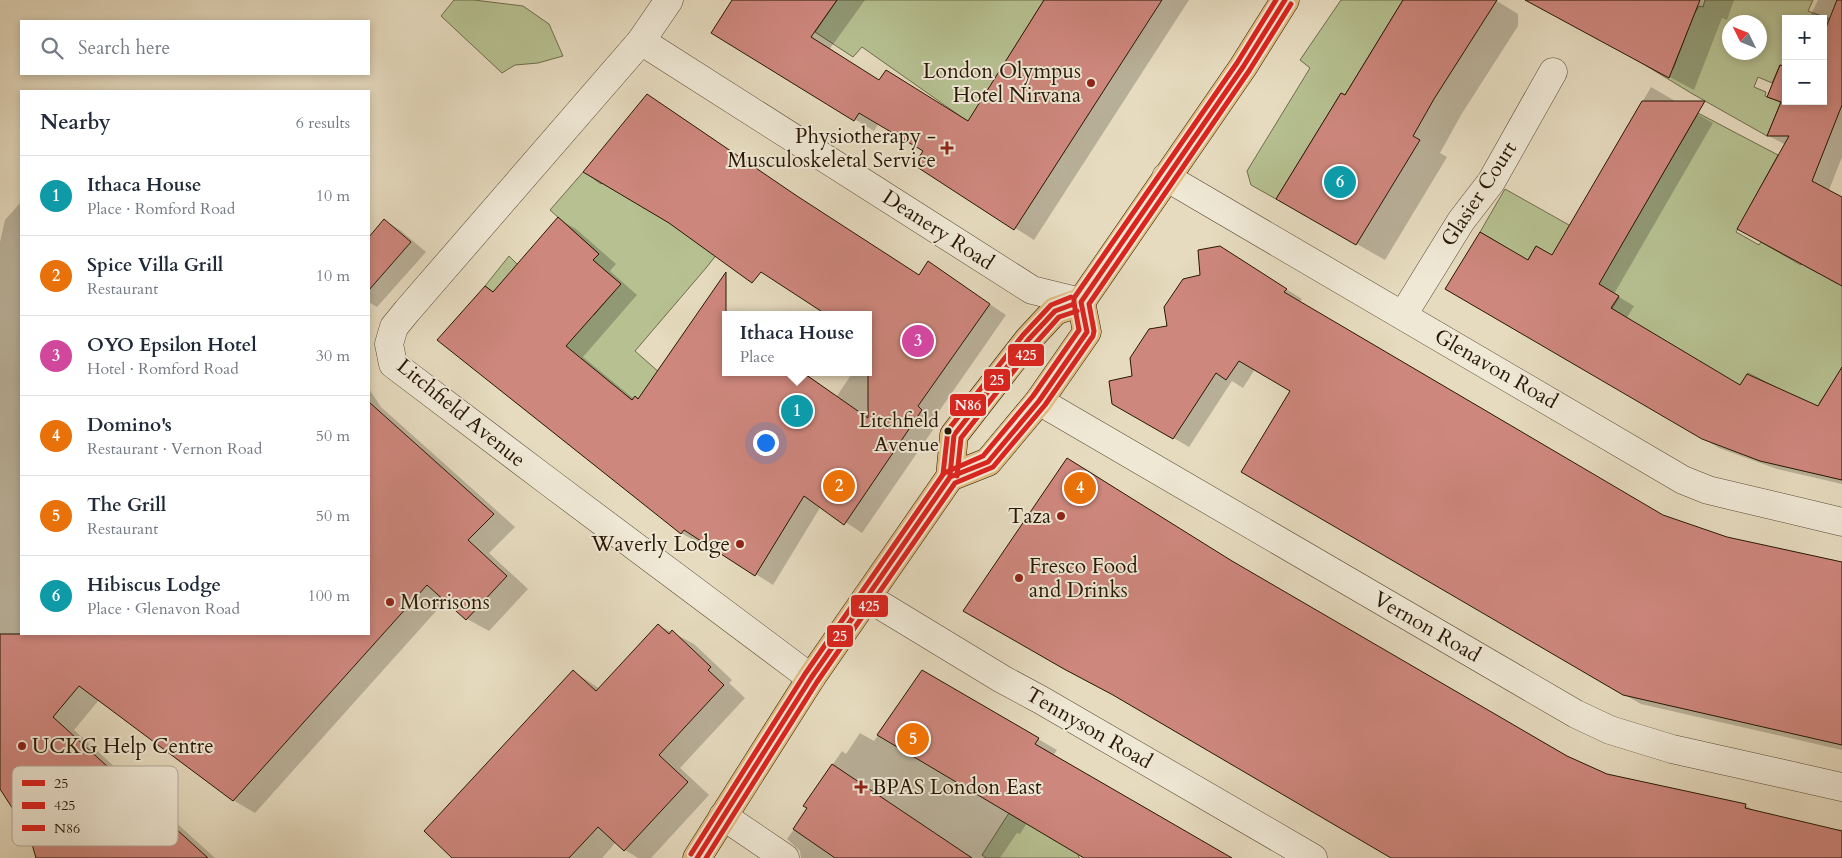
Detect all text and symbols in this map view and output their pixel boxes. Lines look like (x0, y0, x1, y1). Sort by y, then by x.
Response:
north arrow (1722, 15, 1767, 60)
map controls (1782, 15, 1827, 105)
button: + (1782, 15, 1827, 60)
search box (20, 20, 370, 75)
icon: search (38, 34, 66, 62)
text: Search here (78, 35, 170, 61)
place label: London Olympus Hotel Nirvana (923, 57, 1081, 110)
button: − (1782, 60, 1827, 105)
marker: London Olympus Hotel Nirvana (1085, 77, 1097, 89)
text: Nearby (40, 108, 111, 137)
text: 6 results (296, 112, 350, 134)
place label: Physiotherapy - Musculoskeletal Service (727, 122, 936, 175)
street label: Glasier Court (1434, 135, 1524, 252)
marker: Physiotherapy - Musculoskeletal Service (940, 141, 954, 155)
pin: 6 (1324, 163, 1356, 201)
text: Ithaca House (87, 172, 201, 198)
street label: Deanery Road (877, 183, 999, 277)
text: 1 (52, 185, 60, 207)
text: 10 m (316, 185, 350, 207)
text: Place · Romford Road (87, 198, 235, 220)
text: Spice Villa Grill (87, 252, 223, 278)
text: 2 (52, 265, 60, 287)
text: 10 m (316, 265, 350, 287)
text: Restaurant (87, 278, 158, 300)
popup (722, 311, 872, 376)
text: Ithaca House (740, 320, 854, 346)
pin: 3 (902, 322, 934, 360)
street label: Glenavon Road (1429, 322, 1563, 416)
text: OYO Epsilon Hotel (87, 332, 257, 358)
line badge: 425 (1007, 343, 1045, 367)
text: 3 (52, 345, 60, 367)
text: 30 m (316, 345, 350, 367)
text: Place (740, 346, 775, 368)
text: 425 (1015, 346, 1037, 365)
street label: Litchfield Avenue (390, 352, 532, 474)
text: Hotel · Romford Road (87, 358, 239, 380)
line badge: 25 (983, 368, 1011, 392)
text: 25 (990, 371, 1004, 390)
pin: 1 (781, 392, 813, 430)
line badge: N86 (949, 393, 987, 417)
text: N86 (955, 396, 981, 415)
place label: Litchfield Avenue (859, 407, 939, 458)
text: Domino's (87, 412, 172, 438)
text: 4 (52, 425, 60, 447)
text: 50 m (316, 425, 350, 447)
marker: Litchfield Avenue (943, 426, 953, 436)
your location (753, 430, 779, 456)
text: Restaurant · Vernon Road (87, 438, 262, 460)
pin: 2 (823, 467, 855, 505)
pin: 4 (1064, 469, 1096, 507)
text: The Grill (87, 492, 166, 518)
place label: Taza (1008, 502, 1051, 531)
text: 5 (52, 505, 60, 527)
text: 50 m (316, 505, 350, 527)
marker: Taza (1055, 510, 1067, 522)
text: Restaurant (87, 518, 158, 540)
place label: Waverly Lodge (590, 530, 730, 559)
marker: Waverly Lodge (734, 538, 746, 550)
place label: Fresco Food and Drinks (1029, 552, 1138, 605)
text: Hibiscus Lodge (87, 572, 221, 598)
marker: Fresco Food and Drinks (1013, 572, 1025, 584)
text: 6 (52, 585, 60, 607)
text: 100 m (308, 585, 350, 607)
street label: Vernon Road (1368, 585, 1486, 669)
place label: Morrisons (400, 588, 490, 617)
line badge: 425 (850, 594, 889, 618)
marker: Morrisons (384, 596, 396, 608)
text: 425 (858, 597, 880, 616)
text: Place · Glenavon Road (87, 598, 240, 620)
line badge: 25 (826, 624, 854, 648)
text: 25 (833, 627, 847, 646)
street label: Tennyson Road (1020, 680, 1158, 776)
pin: 5 (897, 720, 929, 758)
place label: UCKG Help Centre (32, 732, 214, 761)
marker: UCKG Help Centre (16, 740, 28, 752)
legend (12, 766, 178, 846)
place label: BPAS London East (872, 773, 1042, 802)
text: 25 (54, 774, 68, 793)
marker: BPAS London East (854, 780, 868, 794)
text: 425 (54, 796, 76, 815)
text: N86 (54, 819, 80, 838)

